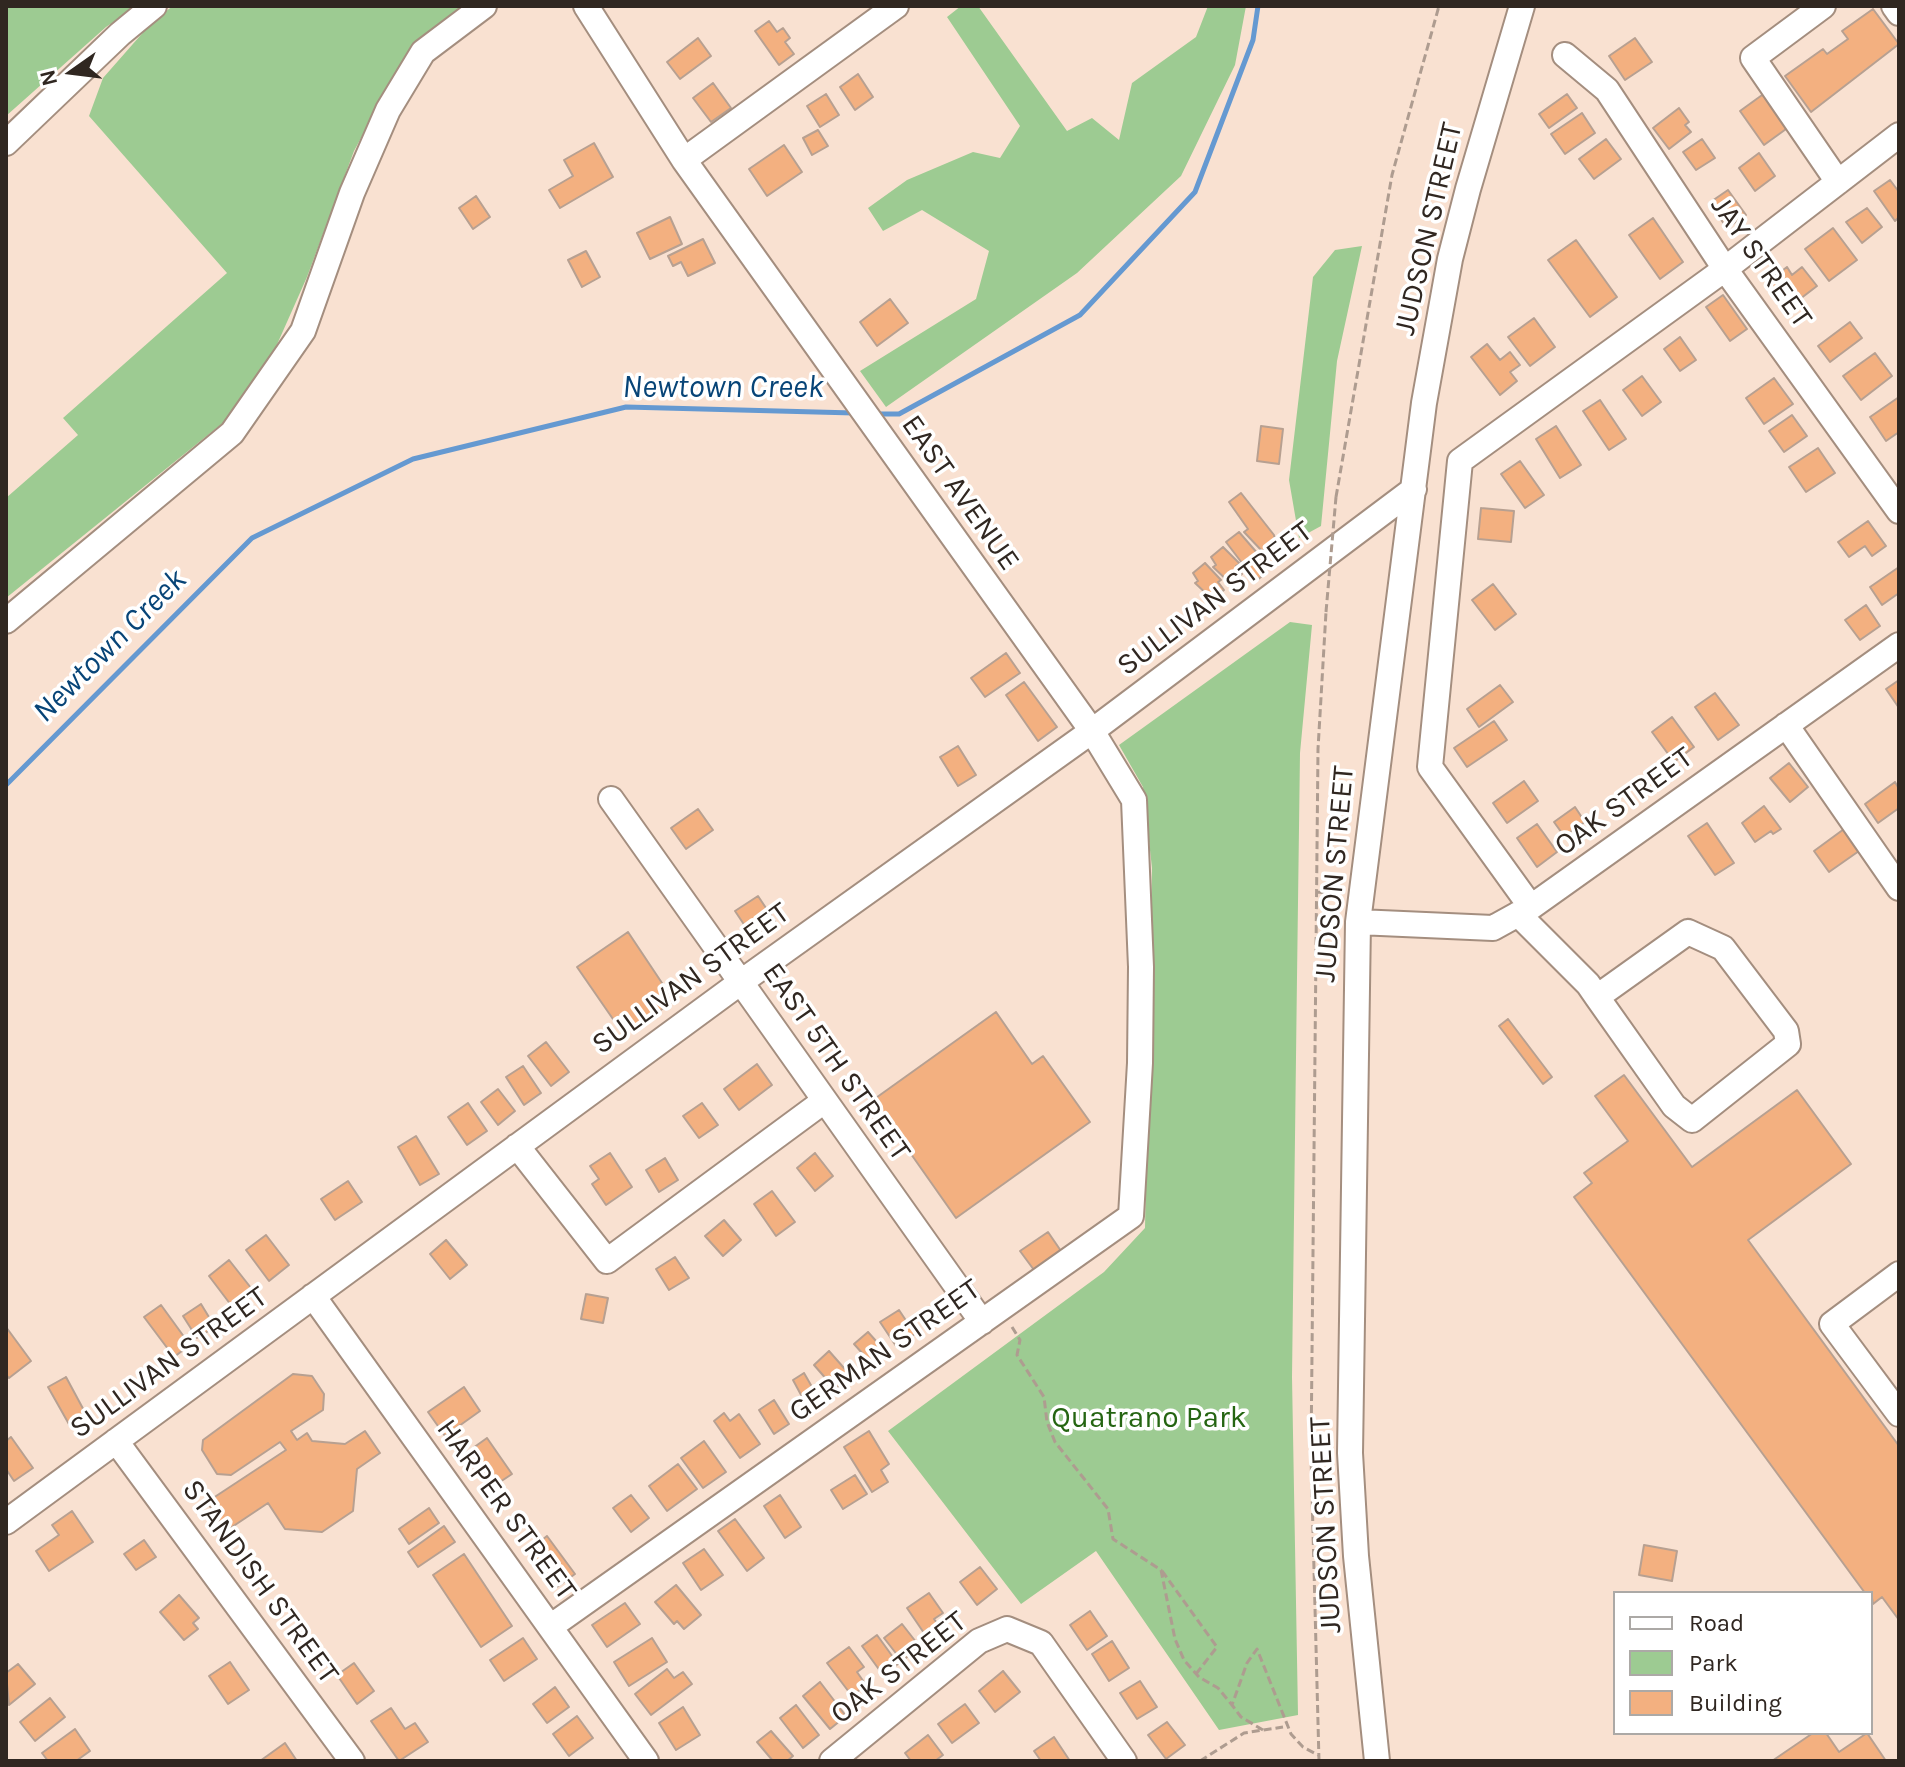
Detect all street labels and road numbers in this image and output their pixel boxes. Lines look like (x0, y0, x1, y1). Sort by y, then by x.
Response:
street label: JUDSON STREET (1387, 119, 1471, 339)
street label: JAY STREET (1703, 189, 1819, 335)
street label: EAST AVENUE (893, 408, 1027, 578)
street label: SULLIVAN STREET (1110, 514, 1320, 684)
street label: OAK STREET (1548, 740, 1700, 864)
street label: JUDSON STREET (1308, 764, 1362, 984)
street label: SULLIVAN STREET (585, 895, 797, 1063)
street label: EAST 5TH STREET (754, 956, 918, 1168)
street label: GERMAN STREET (782, 1272, 988, 1430)
street label: SULLIVAN STREET (63, 1279, 275, 1447)
street label: HARPER STREET (428, 1412, 584, 1608)
street label: JUDSON STREET (1302, 1416, 1350, 1634)
street label: STANDISH STREET (174, 1473, 346, 1691)
street label: OAK STREET (824, 1604, 974, 1732)

